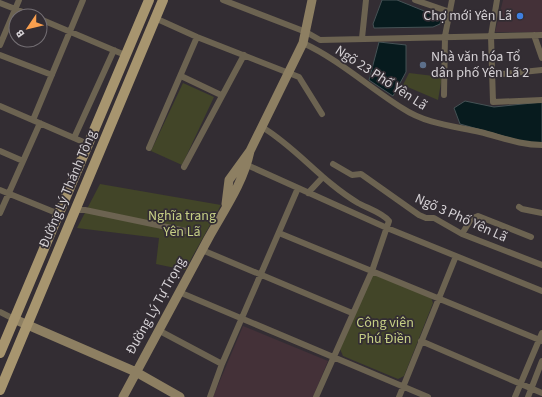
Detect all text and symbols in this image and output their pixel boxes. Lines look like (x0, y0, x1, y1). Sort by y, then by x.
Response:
place label: Chợ mới Yên Lã (423, 6, 512, 26)
north arrow (8, 8, 48, 48)
marker: Chợ mới Yên Lã (515, 11, 525, 21)
text: B (12, 26, 28, 40)
street label: Ngõ 23 Phố Yên Lã (331, 41, 431, 115)
place label: Nhà văn hóa Tổ dân phố Yên Lã 2 (431, 47, 529, 83)
marker: Nhà văn hóa Tổ dân phố Yên Lã 2 (418, 60, 428, 70)
street label: Đường Lý Thánh Tông (34, 127, 102, 251)
street label: Ngõ 3 Phố Yên Lã (412, 189, 510, 247)
park label: Nghĩa trang Yên Lã (148, 206, 216, 242)
street label: Đường Lý Tự Trọng (121, 254, 191, 358)
park label: Công viên Phú Điền (356, 313, 414, 349)

